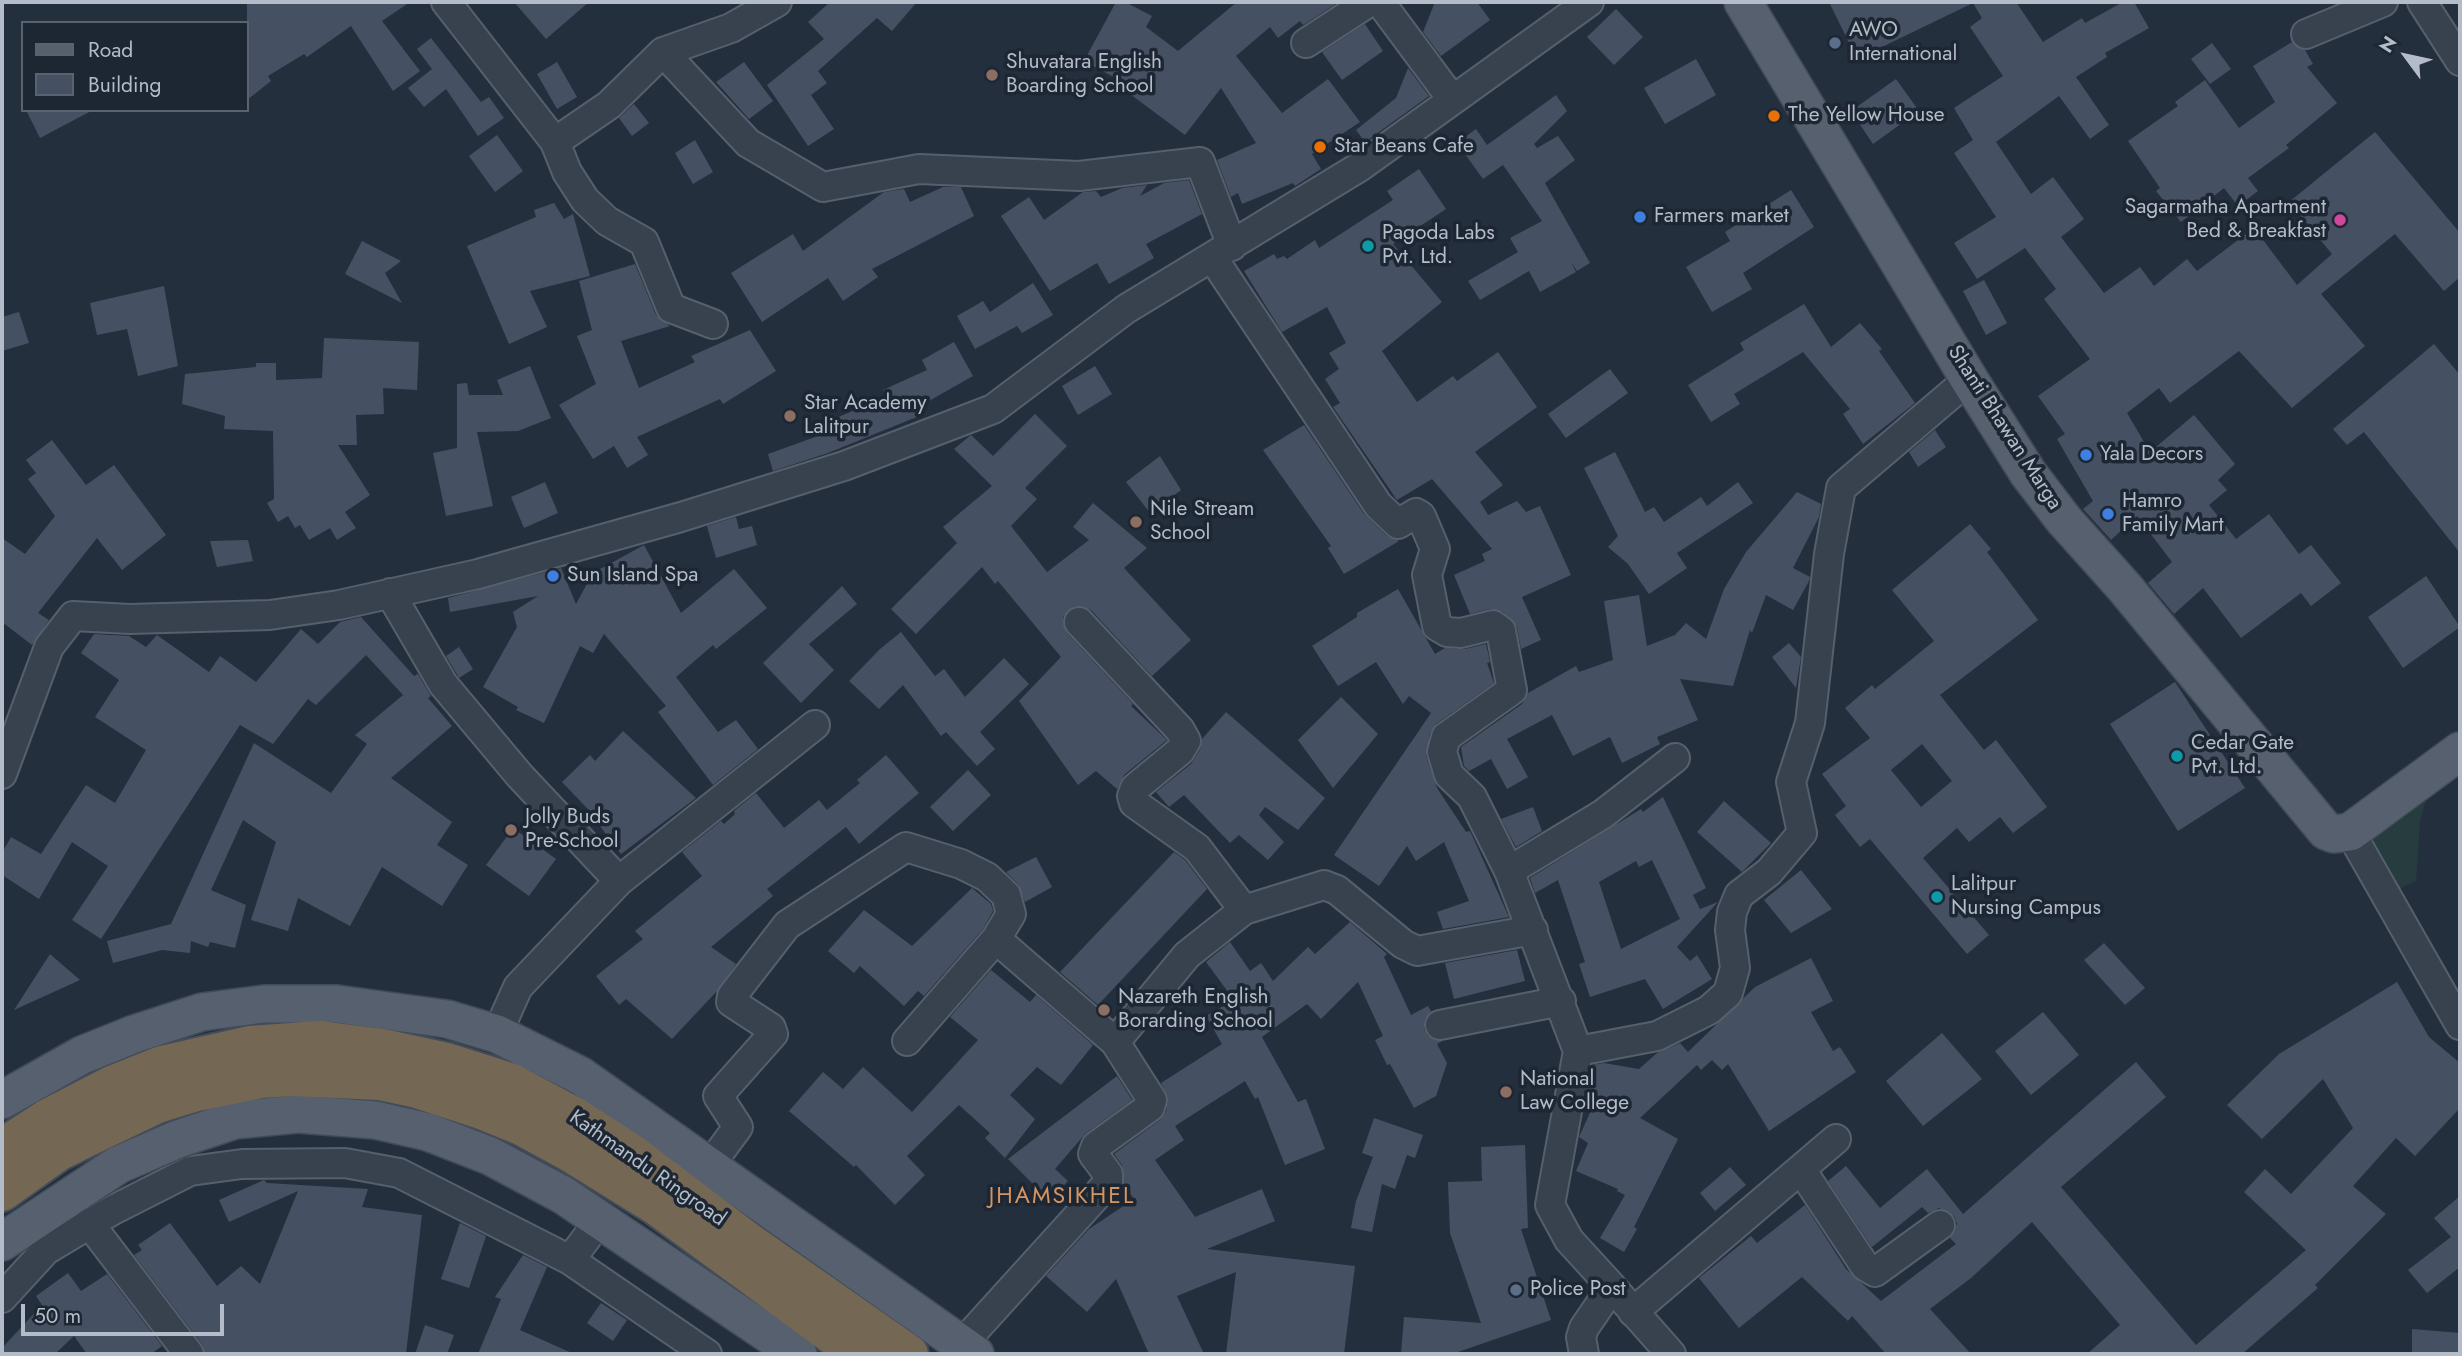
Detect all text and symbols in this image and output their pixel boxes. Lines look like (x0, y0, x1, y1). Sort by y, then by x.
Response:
place label: AWO International (1849, 18, 1957, 68)
legend (21, 21, 248, 112)
north arrow (2371, 21, 2441, 91)
text: N (2373, 31, 2403, 58)
text: Road (88, 35, 133, 65)
marker: AWO International (1827, 35, 1843, 51)
place label: Shuvatara English Boarding School (1006, 50, 1162, 100)
marker: Shuvatara English Boarding School (984, 67, 1000, 83)
text: Building (88, 70, 161, 100)
place label: The Yellow House (1788, 103, 1945, 129)
marker: The Yellow House (1766, 108, 1782, 124)
place label: Star Beans Cafe (1334, 134, 1474, 160)
marker: Star Beans Cafe (1312, 139, 1328, 155)
place label: Sagarmatha Apartment Bed & Breakfast (2125, 195, 2326, 245)
place label: Farmers market (1654, 204, 1789, 230)
marker: Farmers market (1632, 209, 1648, 225)
marker: Sagarmatha Apartment Bed & Breakfast (2332, 212, 2348, 228)
place label: Pagoda Labs Pvt. Ltd. (1382, 221, 1495, 271)
marker: Pagoda Labs Pvt. Ltd. (1360, 238, 1376, 254)
street label: Shanti Bhawan Marga (1941, 341, 2067, 515)
place label: Star Academy Lalitpur (804, 391, 926, 441)
marker: Star Academy Lalitpur (782, 408, 798, 424)
place label: Yala Decors (2100, 442, 2203, 468)
marker: Yala Decors (2078, 447, 2094, 463)
place label: Hamro Family Mart (2122, 489, 2224, 539)
place label: Nile Stream School (1150, 497, 1254, 547)
marker: Hamro Family Mart (2100, 506, 2116, 522)
marker: Nile Stream School (1128, 514, 1144, 530)
place label: Sun Island Spa (567, 563, 698, 589)
marker: Sun Island Spa (545, 568, 561, 584)
place label: Cedar Gate Pvt. Ltd. (2191, 731, 2294, 781)
marker: Cedar Gate Pvt. Ltd. (2169, 748, 2185, 764)
place label: Jolly Buds Pre-School (525, 805, 619, 855)
marker: Jolly Buds Pre-School (503, 822, 519, 838)
place label: Lalitpur Nursing Campus (1951, 872, 2101, 922)
marker: Lalitpur Nursing Campus (1929, 889, 1945, 905)
place label: Nazareth English Borarding School (1118, 985, 1273, 1035)
marker: Nazareth English Borarding School (1096, 1002, 1112, 1018)
place label: National Law College (1520, 1067, 1629, 1117)
marker: National Law College (1498, 1084, 1514, 1100)
street label: Kathmandu Ringroad (564, 1105, 730, 1233)
district label: JHAMSIKHEL (990, 1183, 1134, 1211)
place label: Police Post (1530, 1277, 1626, 1303)
marker: Police Post (1508, 1282, 1524, 1298)
scale bar (24, 1290, 228, 1334)
text: 50 m (34, 1301, 81, 1331)

